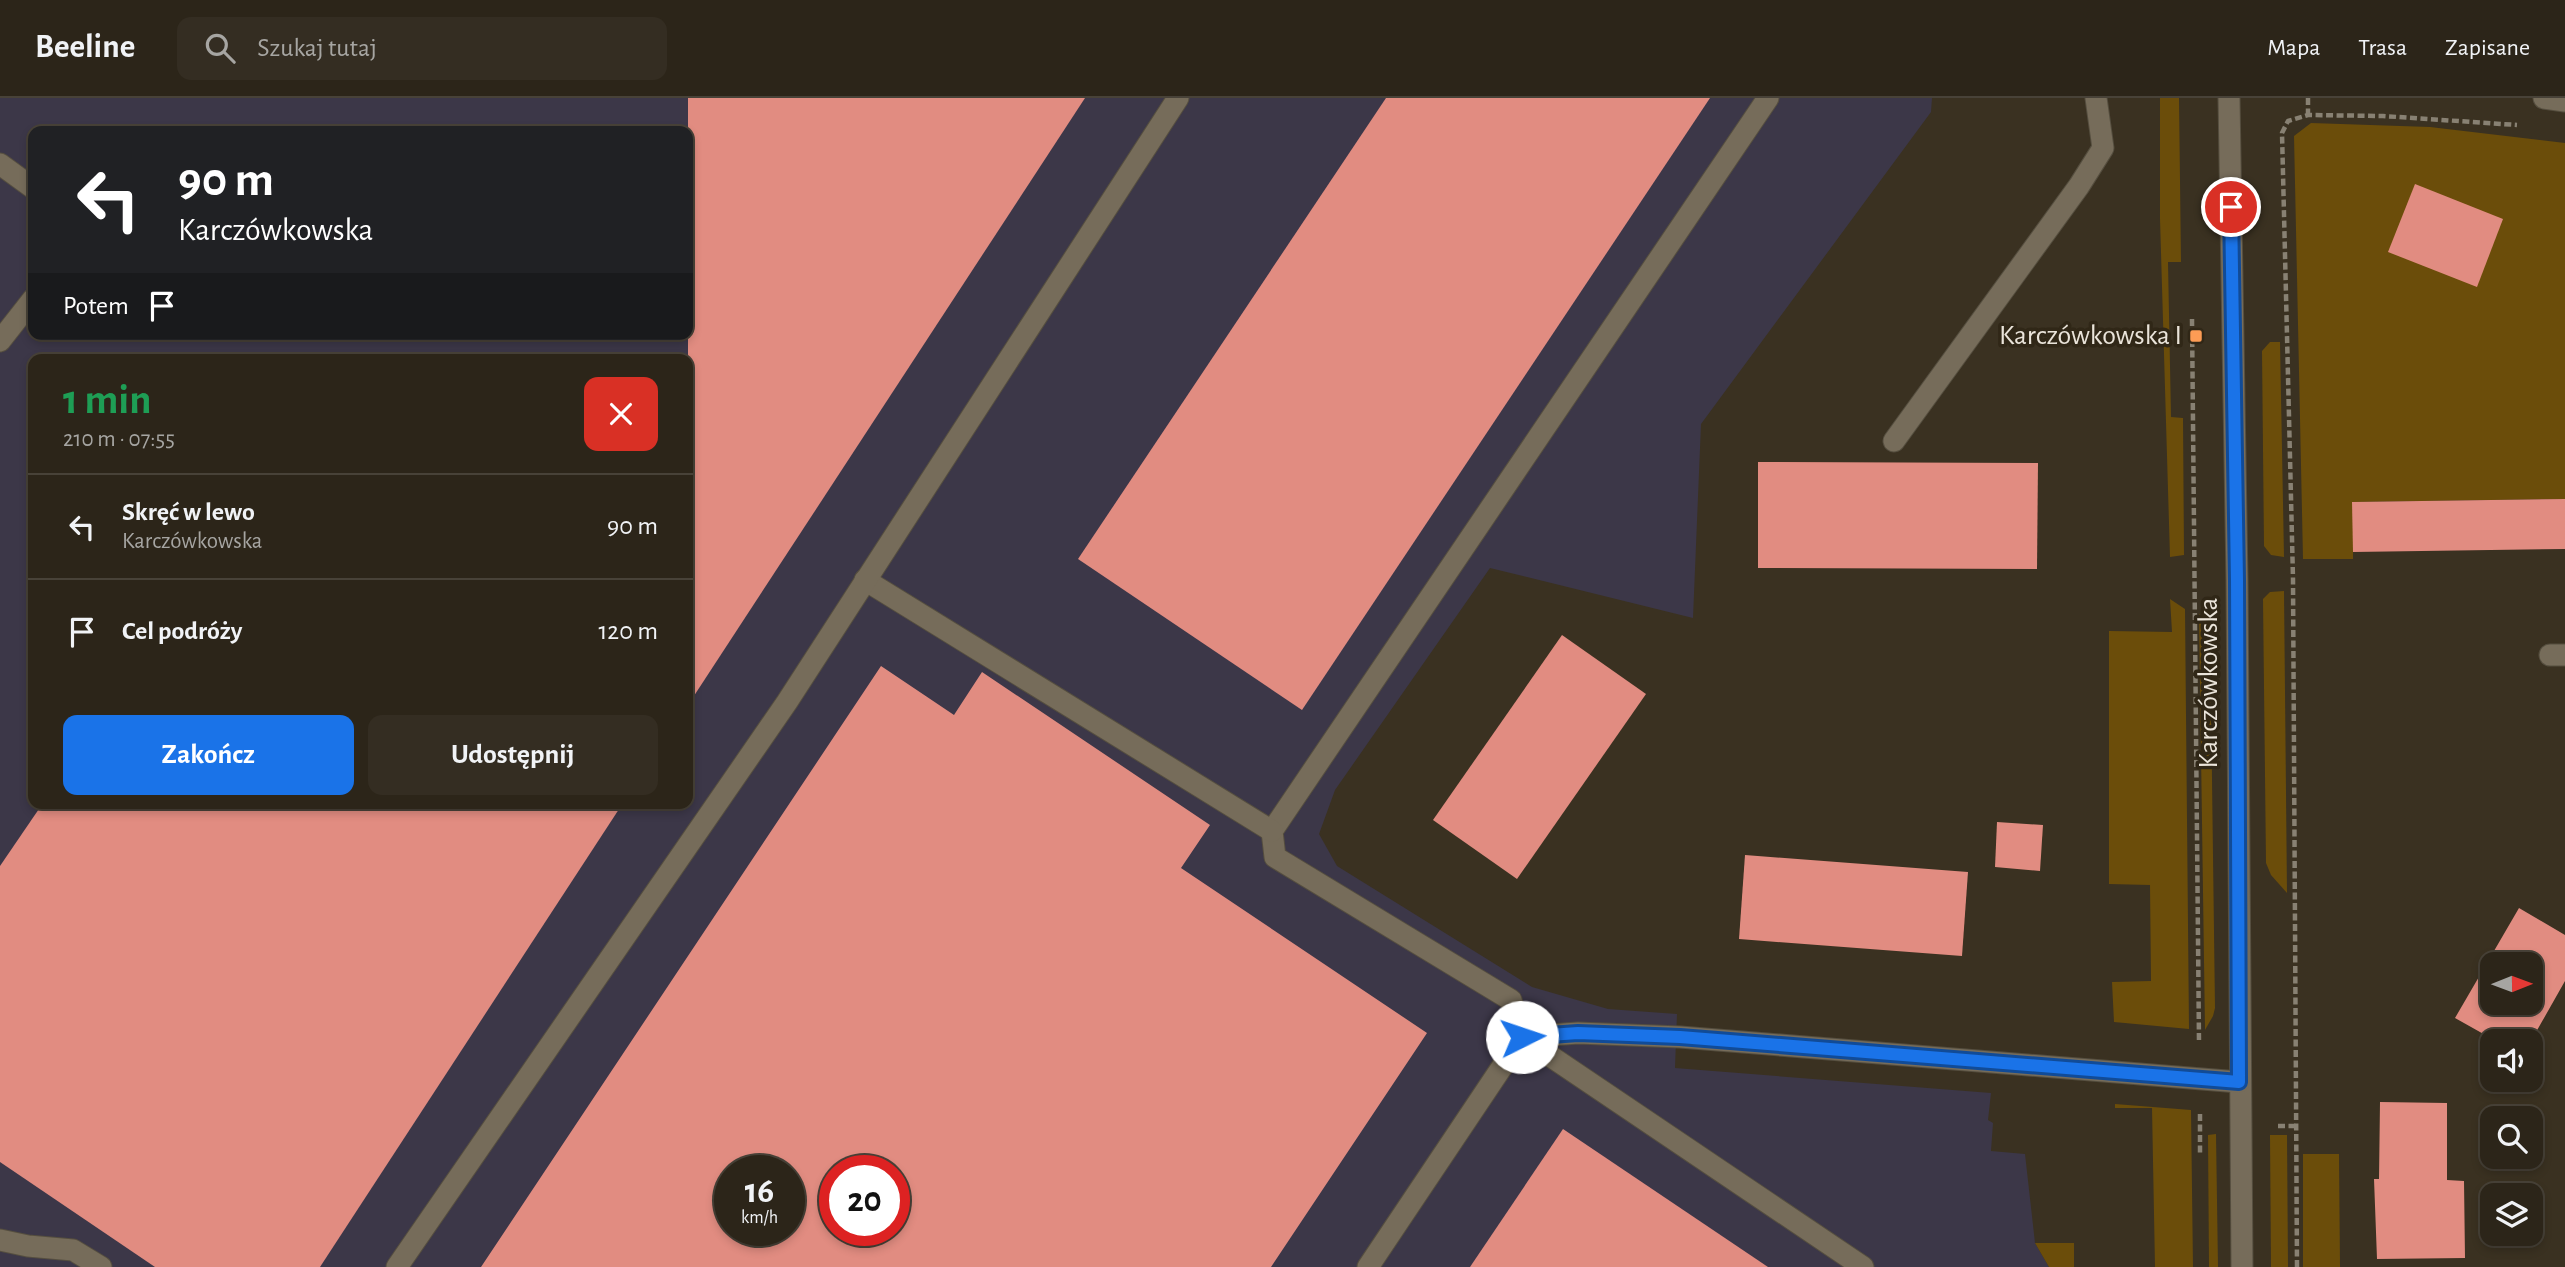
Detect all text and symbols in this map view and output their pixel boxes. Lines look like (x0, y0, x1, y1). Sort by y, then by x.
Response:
search box (177, 17, 667, 80)
icon: search (201, 29, 239, 67)
text: Beeline (35, 31, 135, 64)
text: Szukaj tutaj (257, 35, 377, 61)
text: Mapa (2267, 36, 2320, 60)
text: Trasa (2358, 36, 2407, 60)
text: Zapisane (2445, 36, 2530, 60)
icon: left (63, 154, 154, 245)
text: 90 m (178, 156, 274, 205)
pin (2201, 177, 2261, 237)
icon: arrive (2212, 188, 2250, 226)
text: Karczówkowska (178, 214, 373, 246)
icon: arrive (143, 287, 181, 325)
text: Potem (63, 293, 129, 319)
place label: Karczówkowska I (1999, 322, 2182, 350)
marker: Karczówkowska I (2188, 328, 2204, 344)
button: close (584, 377, 658, 451)
text: 1 min (63, 379, 152, 421)
text: 210 m · 07:55 (63, 428, 175, 451)
text: Skręć w lewo (122, 499, 255, 525)
icon: left (63, 508, 101, 546)
text: 90 m (607, 513, 658, 539)
text: Karczówkowska (122, 530, 262, 553)
street label: Karczówkowska (2195, 597, 2223, 768)
icon: arrive (63, 613, 101, 651)
text: Cel podróży (122, 618, 242, 644)
text: 120 m (598, 618, 658, 644)
button: Zakończ (63, 715, 354, 795)
button: Udostępnij (368, 715, 658, 795)
north arrow (2480, 952, 2543, 1015)
map controls (2480, 952, 2543, 1246)
position arrow (1485, 1000, 1559, 1074)
button: sound (2480, 1029, 2543, 1092)
button: search (2480, 1106, 2543, 1169)
speed limit sign: 20 (819, 1155, 910, 1246)
text: 16 (745, 1174, 774, 1209)
button: layers (2480, 1183, 2543, 1246)
text: km/h (741, 1209, 778, 1227)

